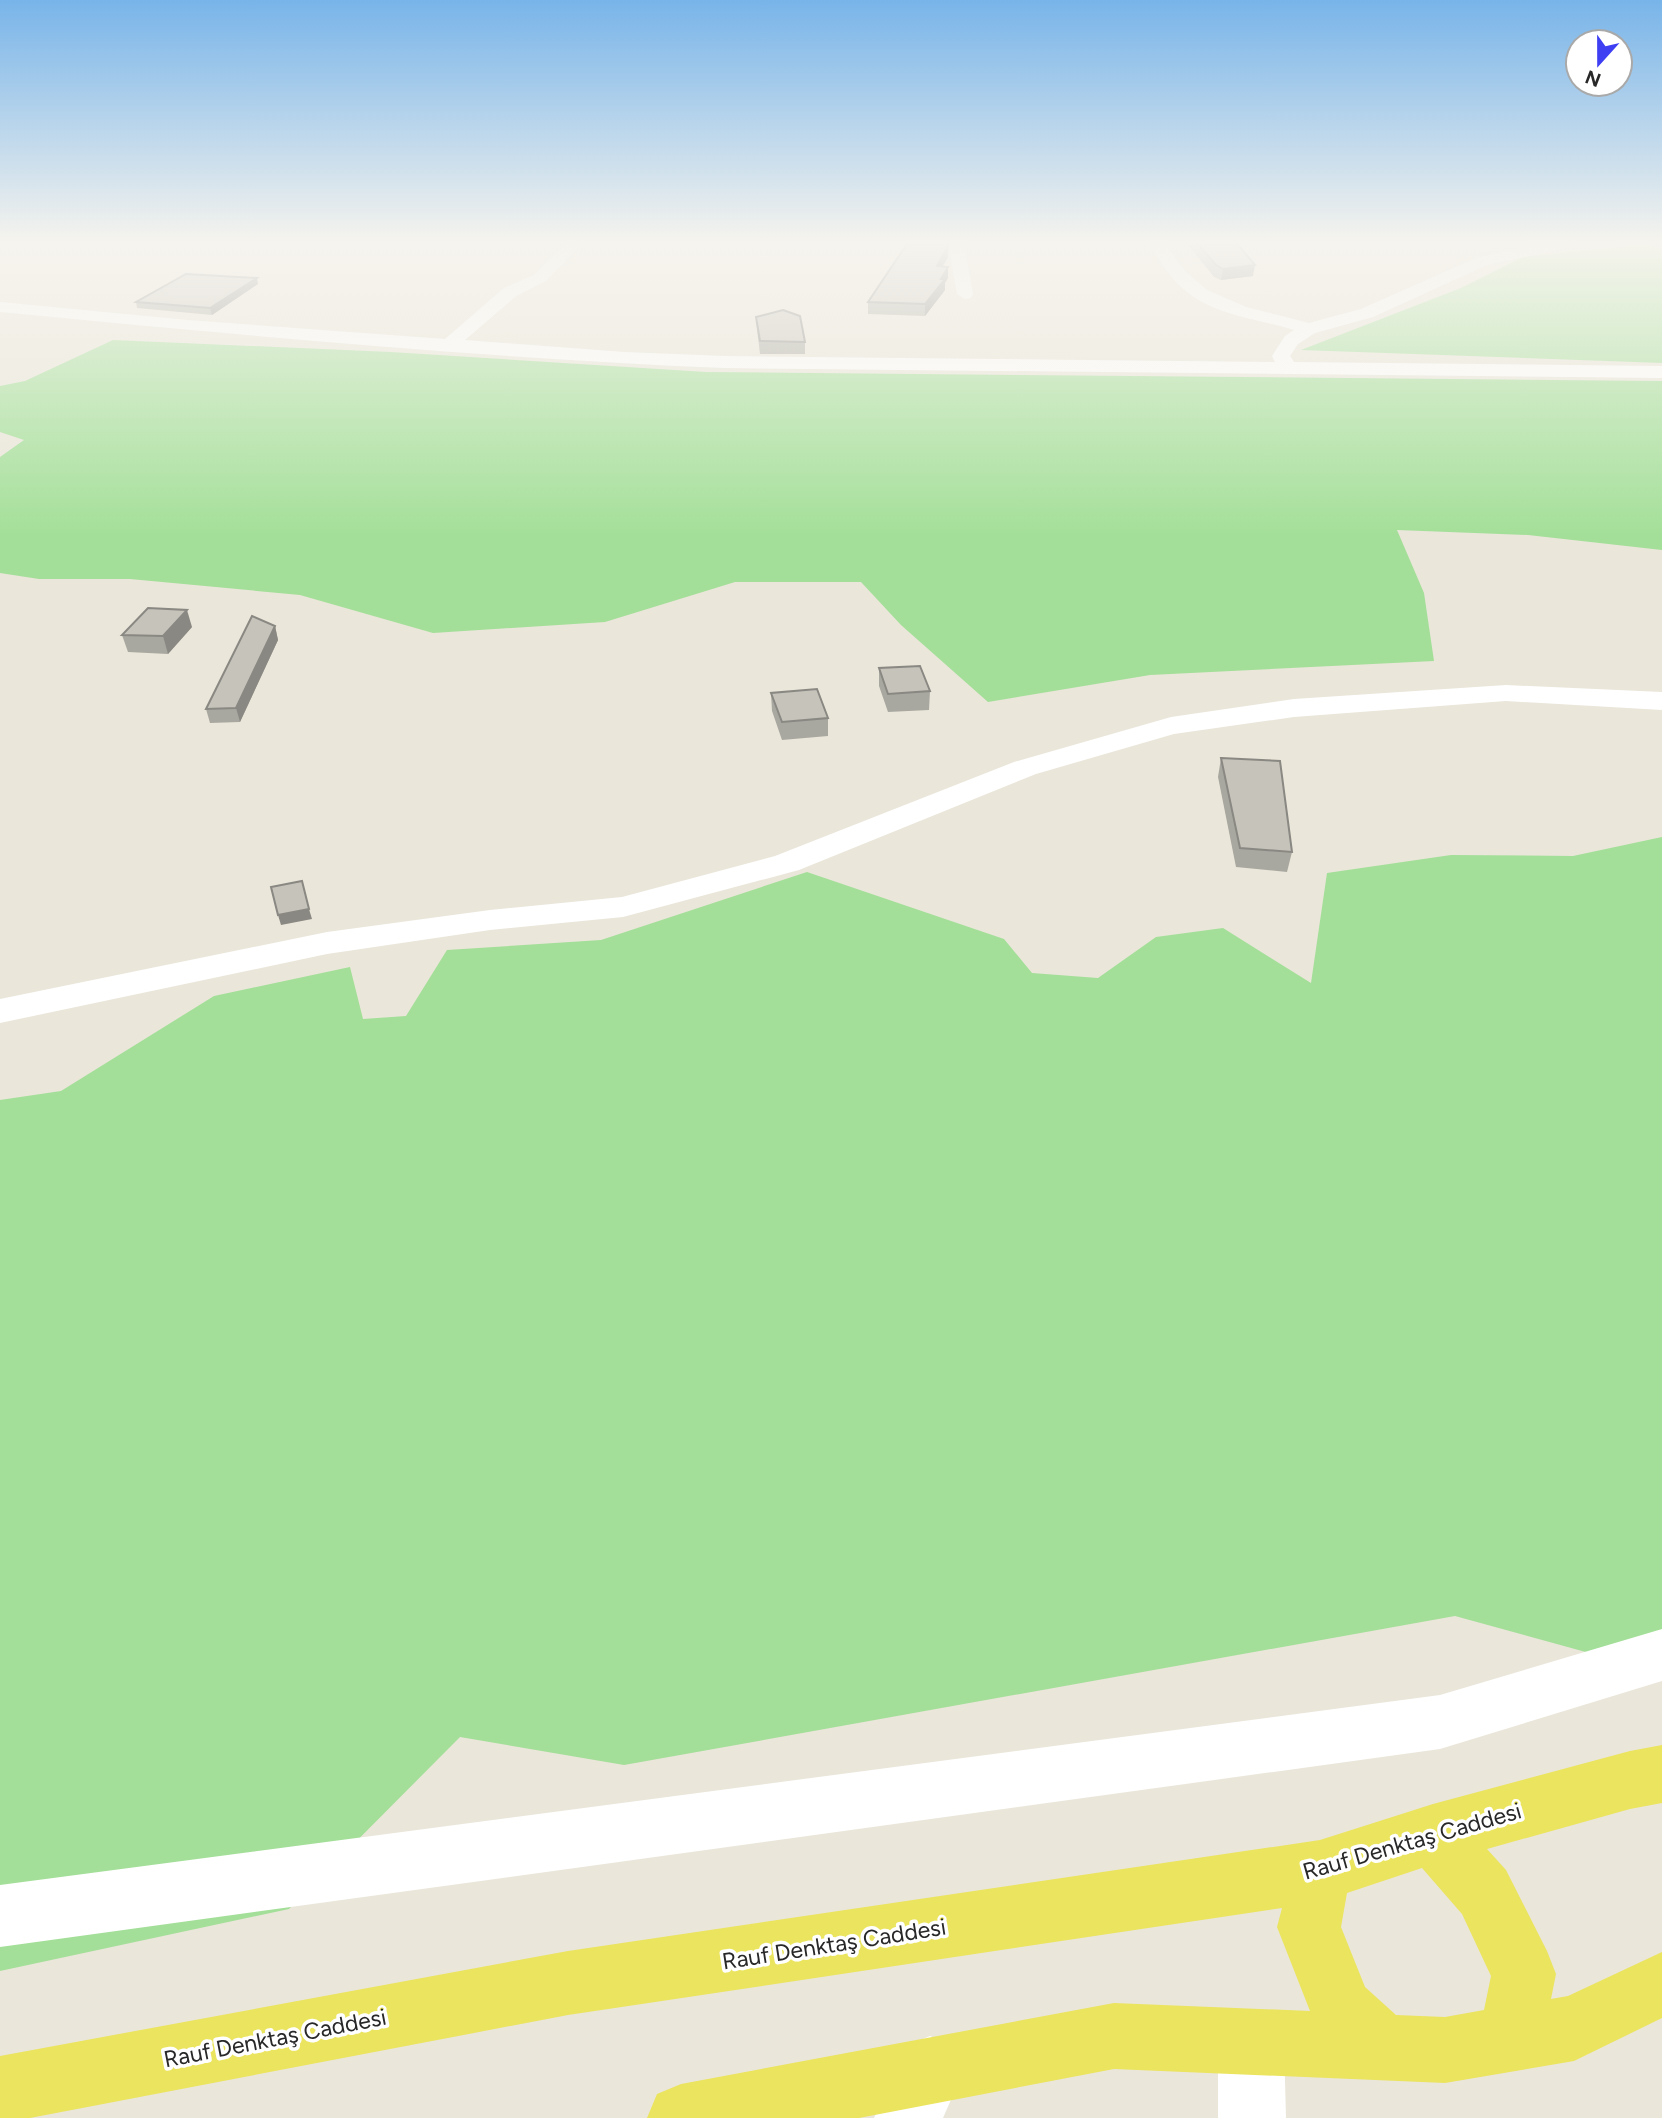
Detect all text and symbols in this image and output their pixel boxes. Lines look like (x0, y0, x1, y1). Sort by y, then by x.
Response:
north arrow (1564, 28, 1634, 98)
text: N (1582, 65, 1604, 92)
street label: Rauf Denktaş Caddesi (1299, 1796, 1525, 1886)
street label: Rauf Denktaş Caddesi (720, 1912, 948, 1976)
street label: Rauf Denktaş Caddesi (161, 2003, 389, 2073)

